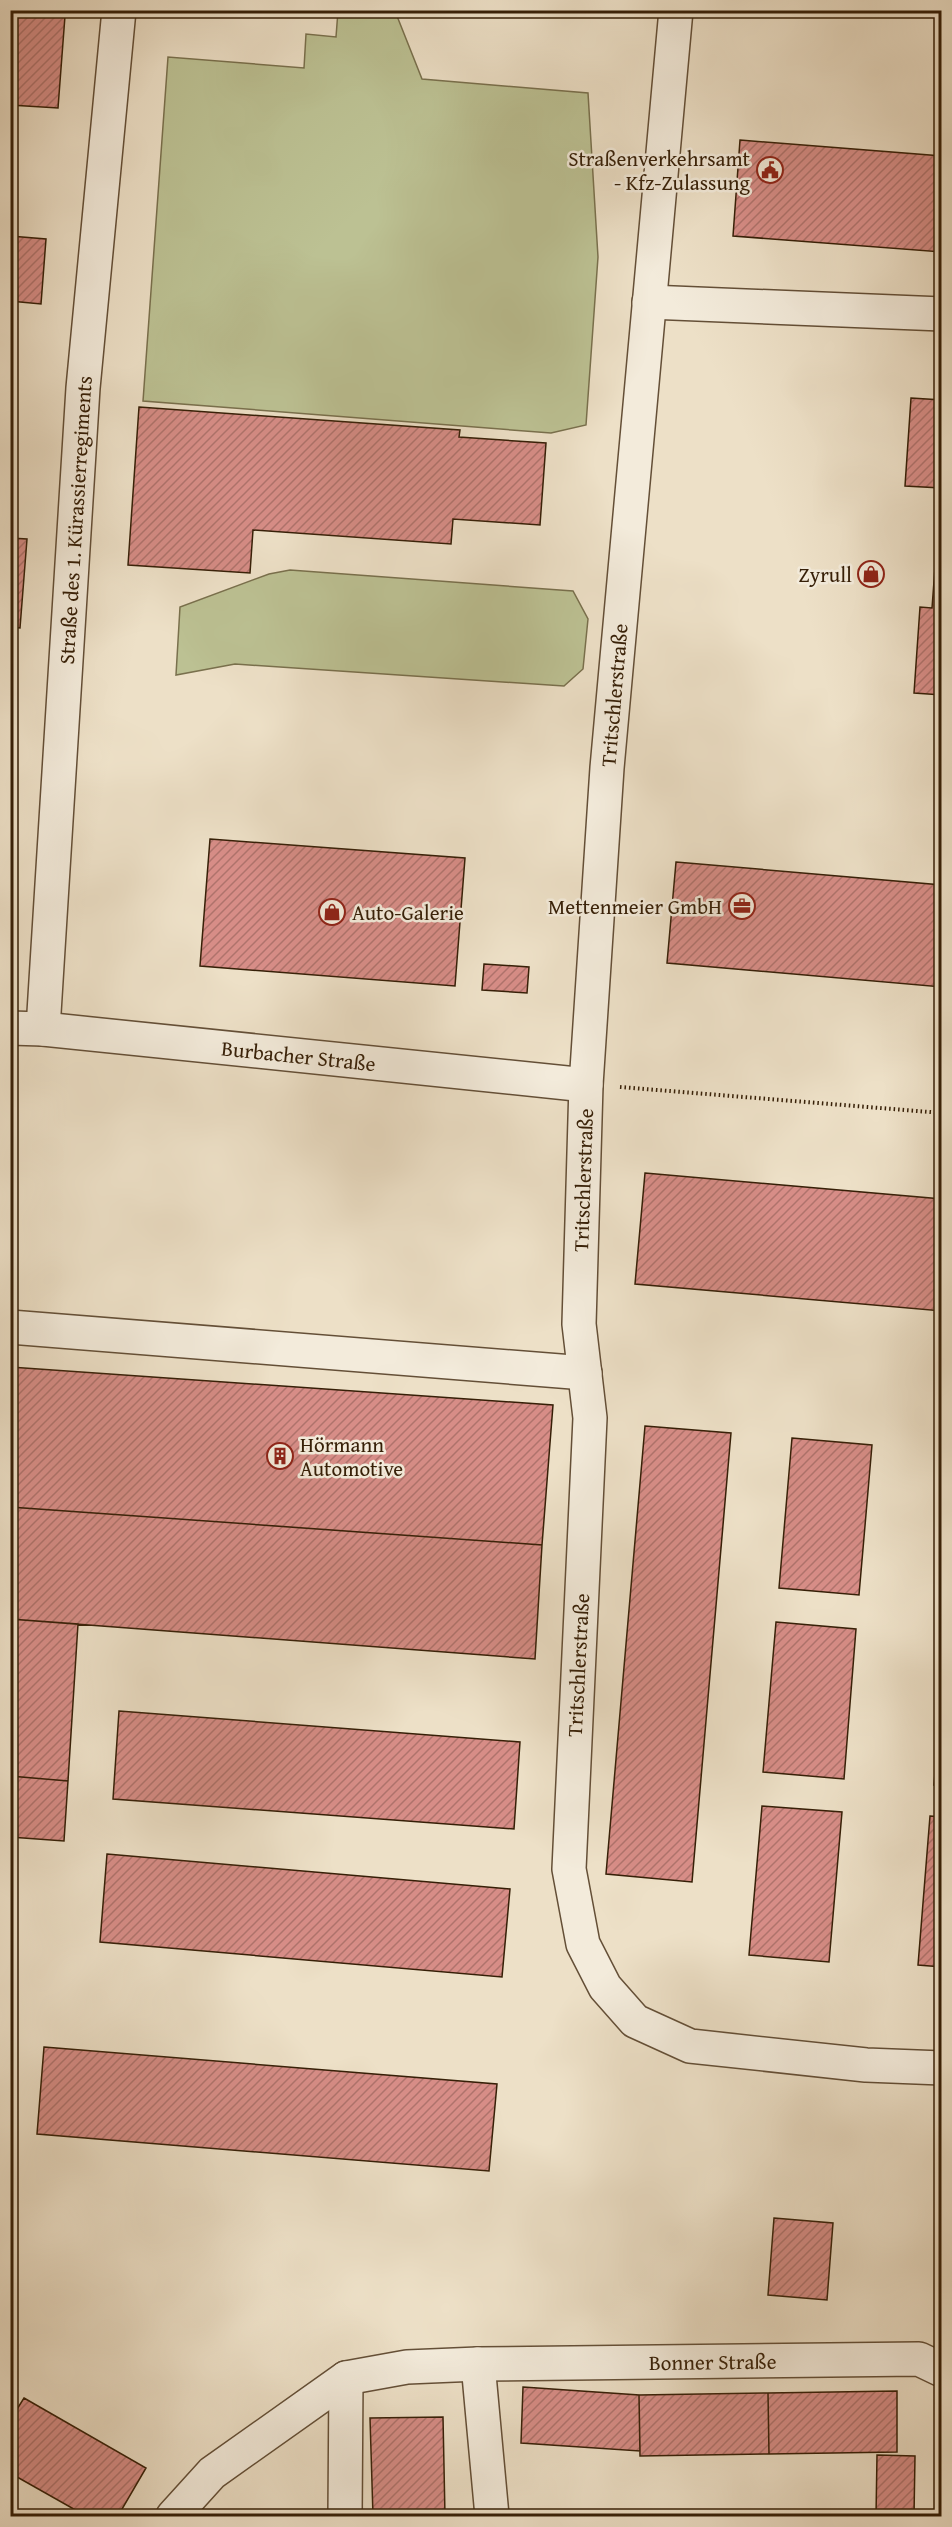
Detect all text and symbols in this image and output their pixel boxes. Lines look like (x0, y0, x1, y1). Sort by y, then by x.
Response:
place label: Straßenverkehrsamt - Kfz-Zulassung (568, 143, 751, 198)
public building icon: Straßenverkehrsamt - Kfz-Zulassung (755, 155, 785, 185)
street label: Straße des 1. Kürassierregiments (50, 374, 100, 665)
place label: Zyrull (799, 559, 852, 590)
shop icon: Zyrull (856, 559, 886, 589)
street label: Tritschlerstraße (592, 622, 636, 768)
place label: Mettenmeier GmbH (548, 891, 722, 922)
office icon: Mettenmeier GmbH (727, 891, 757, 921)
shop icon: Auto-Galerie (317, 897, 347, 927)
place label: Auto-Galerie (352, 897, 464, 928)
street label: Burbacher Straße (220, 1032, 377, 1079)
street label: Tritschlerstraße (565, 1108, 601, 1252)
place label: Hörmann Automotive (300, 1429, 403, 1484)
building icon: Hörmann Automotive (265, 1441, 295, 1471)
street label: Tritschlerstraße (559, 1592, 597, 1737)
street label: Bonner Straße (649, 2345, 777, 2378)

